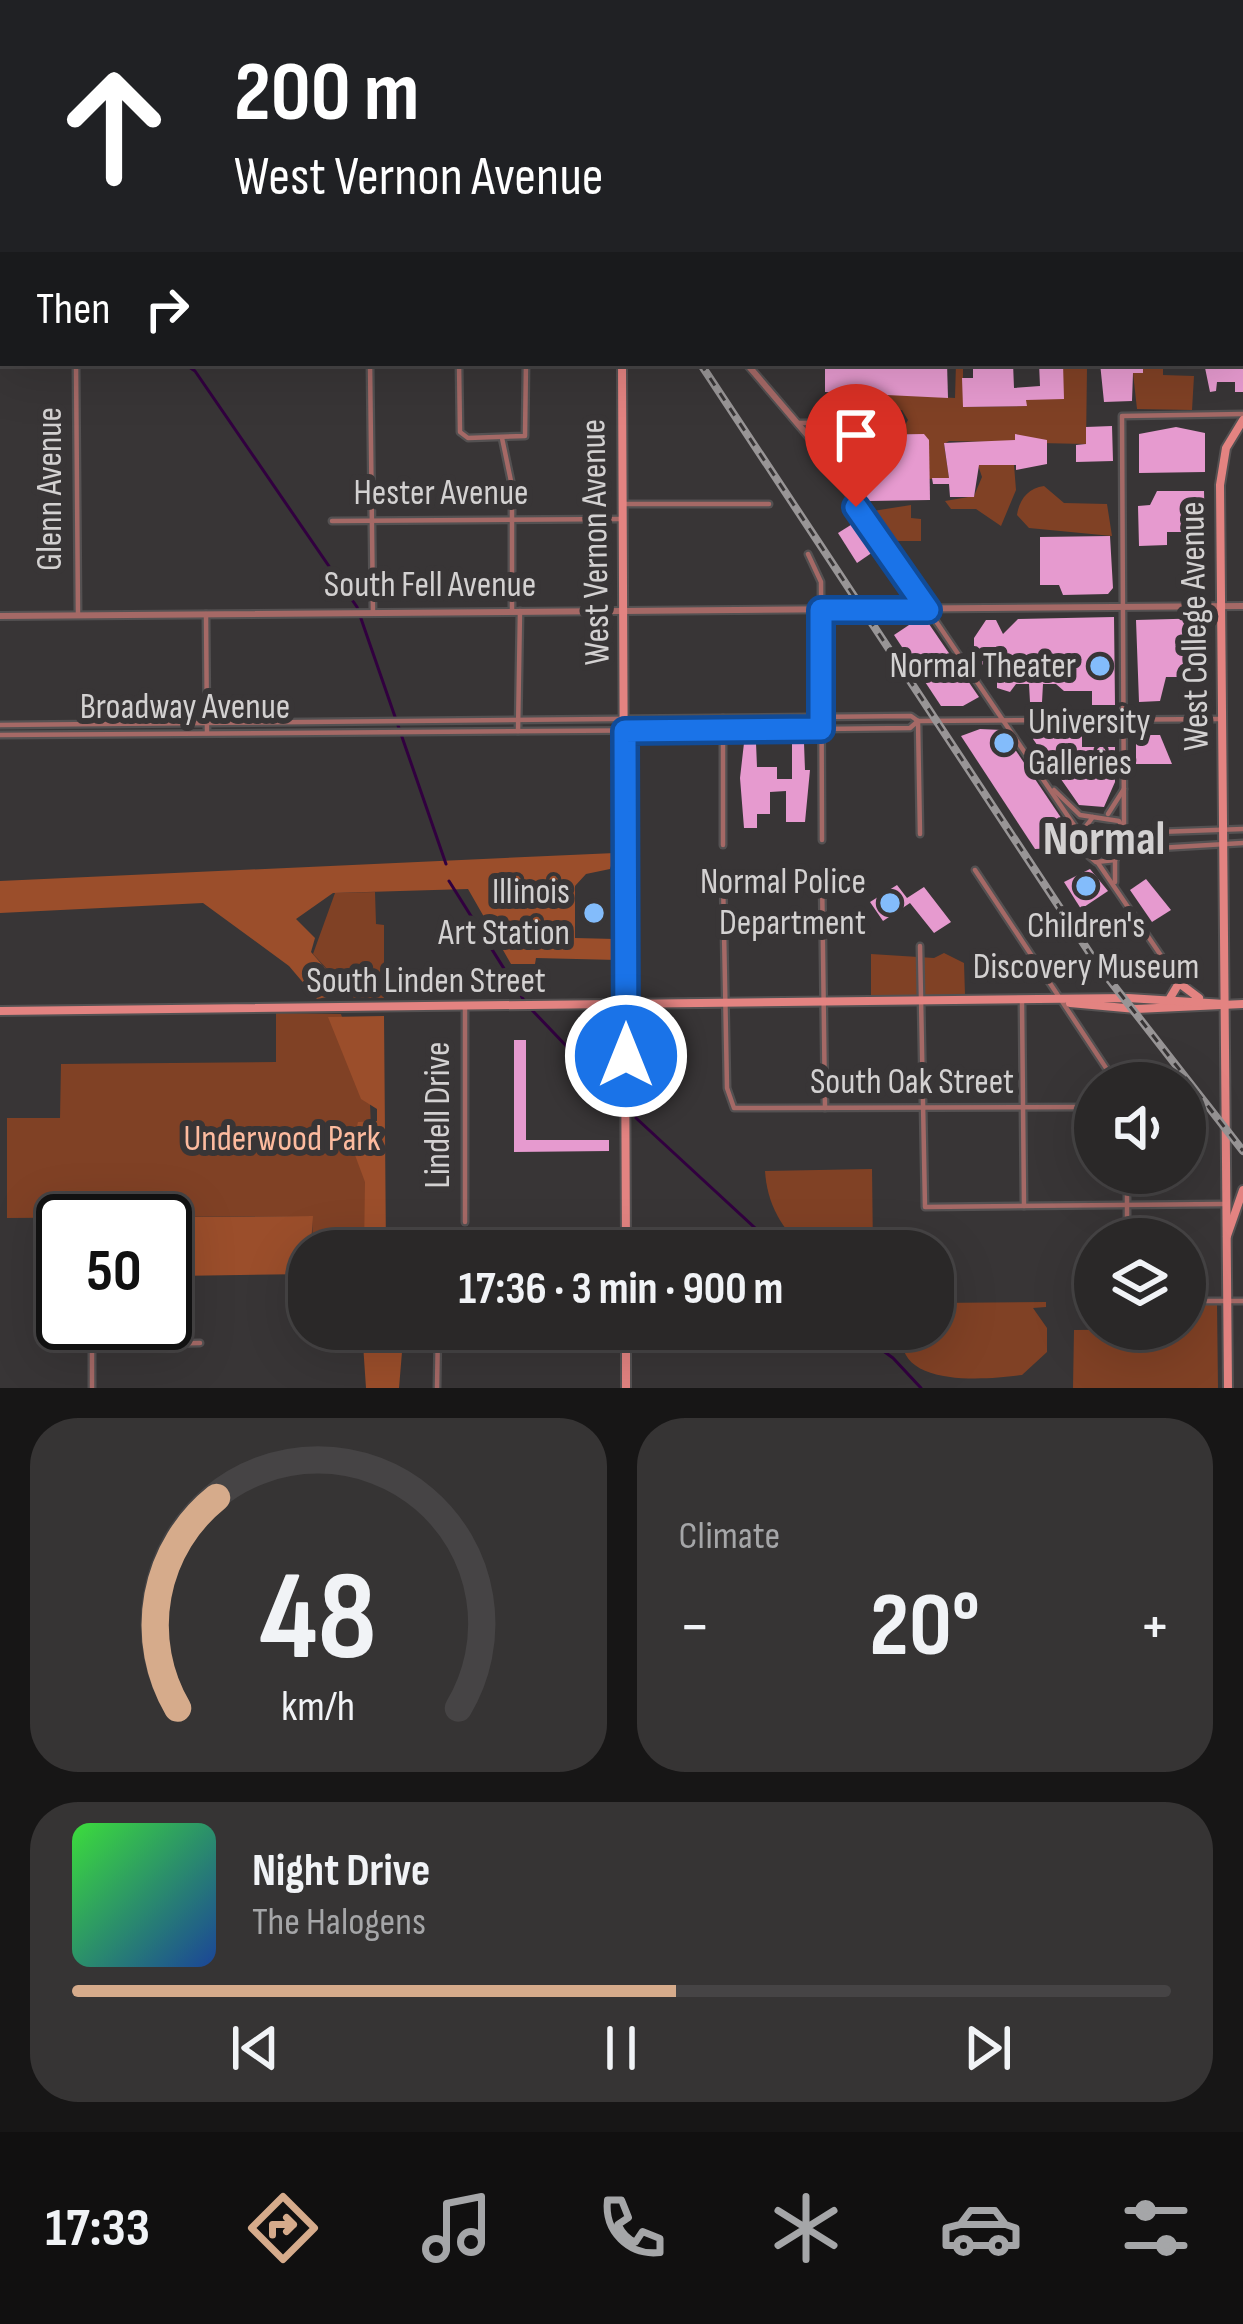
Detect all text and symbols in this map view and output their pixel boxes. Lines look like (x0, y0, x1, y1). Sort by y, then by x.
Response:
text: 200 m (234, 43, 420, 144)
icon: ahead (36, 48, 192, 204)
text: West Vernon Avenue (234, 145, 603, 210)
icon: right (134, 276, 200, 342)
text: Then (36, 282, 110, 337)
pin (805, 384, 907, 507)
icon: arrive (823, 402, 889, 468)
street label: Glenn Avenue (29, 407, 72, 571)
street label: West Vernon Avenue (572, 418, 620, 666)
street label: Hester Avenue (354, 472, 528, 515)
street label: West College Avenue (1171, 501, 1219, 751)
street label: South Fell Avenue (324, 564, 536, 607)
place label: Normal Theater (889, 645, 1076, 688)
marker: Normal Theater (1087, 653, 1113, 679)
street label: Broadway Avenue (80, 686, 290, 729)
place label: University Galleries (1028, 701, 1151, 785)
marker: University Galleries (991, 730, 1017, 756)
district label: Normal (1043, 811, 1165, 868)
place label: Normal Police Department (700, 861, 866, 945)
place label: Illinois Art Station (437, 871, 570, 955)
marker: Children's Discovery Museum (1073, 873, 1099, 899)
marker: Normal Police Department (877, 890, 903, 916)
marker: Illinois Art Station (581, 900, 607, 926)
place label: Children's Discovery Museum (973, 905, 1199, 989)
street label: South Linden Street (306, 960, 546, 1003)
position arrow (563, 993, 689, 1119)
street label: Lindell Drive (417, 1042, 460, 1188)
street label: South Oak Street (810, 1061, 1014, 1104)
map controls (1074, 1062, 1206, 1350)
button: sound (1074, 1062, 1206, 1194)
park label: Underwood Park (184, 1118, 381, 1161)
speed limit sign: 50 (36, 1194, 192, 1350)
button: layers (1074, 1218, 1206, 1350)
text: 17:36 · 3 min · 900 m (459, 1262, 783, 1317)
text: Climate (679, 1513, 780, 1560)
text: 48 (260, 1545, 377, 1694)
text: 20° (870, 1573, 980, 1681)
text: − (679, 1588, 711, 1667)
text: + (1139, 1588, 1171, 1667)
text: km/h (281, 1681, 355, 1733)
text: Night Drive (252, 1844, 430, 1899)
text: The Halogens (252, 1899, 426, 1946)
icon: previous (222, 2015, 288, 2081)
icon: pause (588, 2015, 654, 2081)
icon: next (955, 2015, 1021, 2081)
icon: directions (241, 2186, 325, 2270)
icon: music (415, 2186, 499, 2270)
icon: phone (590, 2186, 674, 2270)
icon: climate (764, 2186, 848, 2270)
icon: car (939, 2186, 1023, 2270)
icon: filters (1114, 2186, 1198, 2270)
text: 17:33 (45, 2196, 150, 2261)

